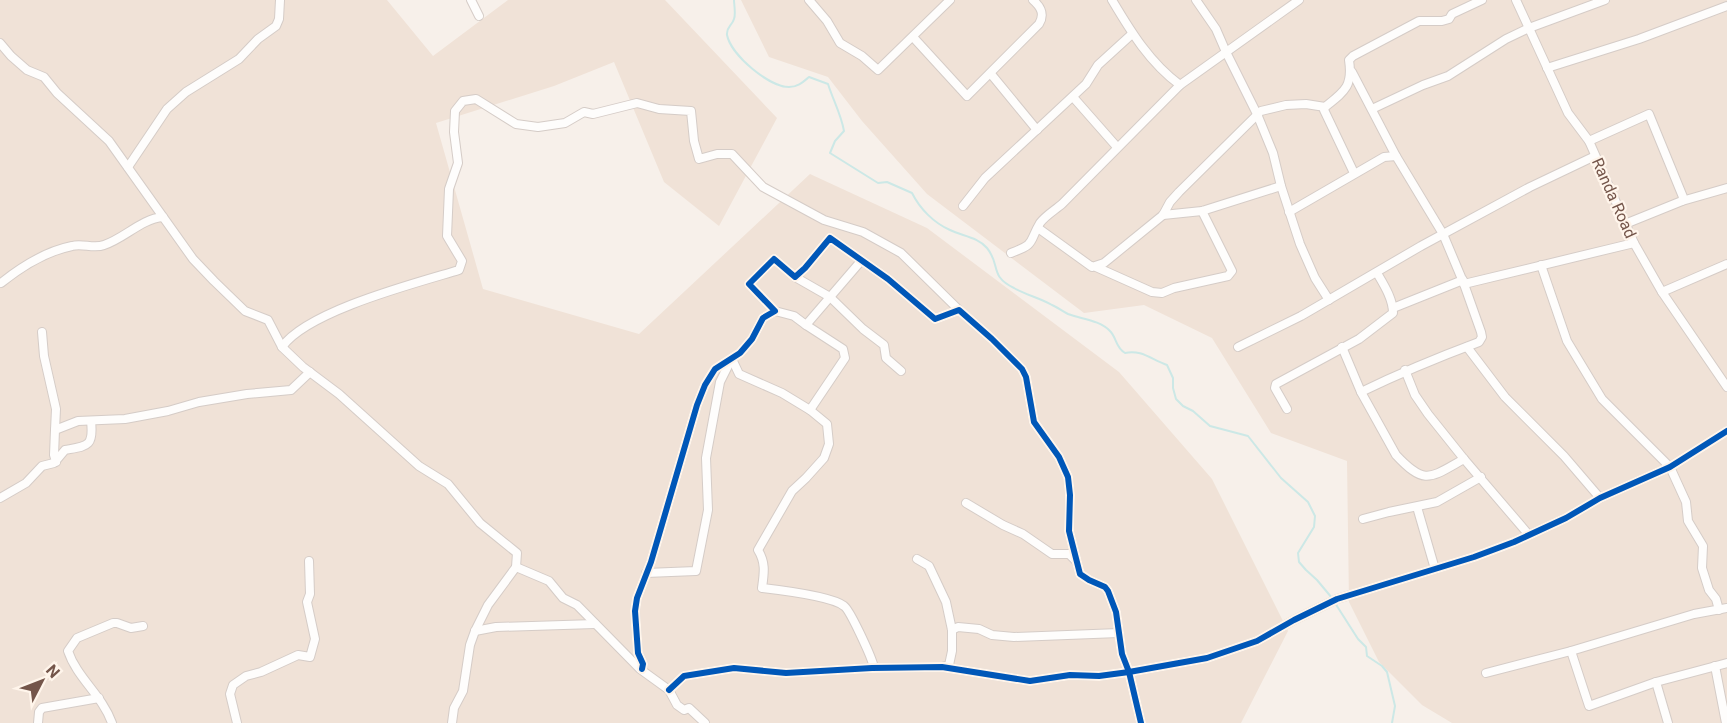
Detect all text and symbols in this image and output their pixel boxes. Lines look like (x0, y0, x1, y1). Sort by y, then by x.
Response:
street label: Randa Road (1588, 155, 1640, 241)
north arrow (12, 651, 72, 711)
text: N (42, 661, 64, 682)

